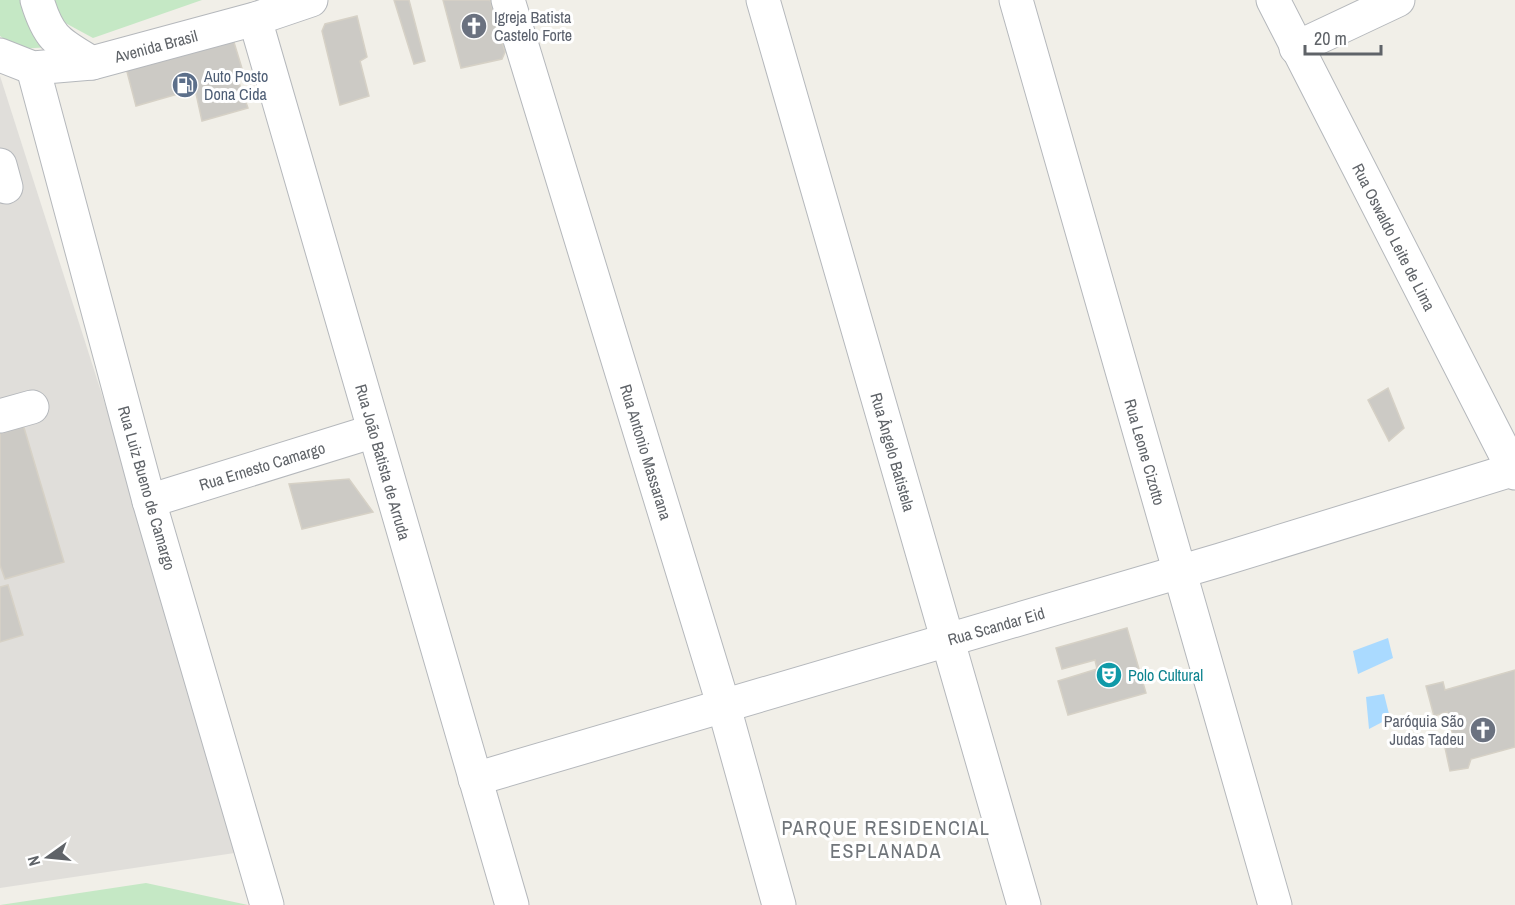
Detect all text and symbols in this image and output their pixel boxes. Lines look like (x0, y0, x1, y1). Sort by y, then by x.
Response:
place label: Igreja Batista Castelo Forte (494, 6, 572, 46)
church icon: Igreja Batista Castelo Forte (459, 11, 489, 41)
scale bar (1305, 18, 1382, 56)
street label: Avenida Brasil (111, 24, 200, 68)
text: 20 m (1314, 26, 1347, 51)
place label: Auto Posto Dona Cida (203, 65, 268, 105)
fuel station icon: Auto Posto Dona Cida (170, 70, 200, 100)
street label: Rua Oswaldo Leite de Lima (1347, 160, 1441, 315)
street label: Rua João Batista de Arruda (350, 381, 416, 543)
street label: Rua Antonio Massarana (615, 381, 677, 523)
street label: Rua Ângelo Batistela (866, 390, 921, 515)
street label: Rua Leone Cizotto (1119, 396, 1171, 508)
street label: Rua Luiz Bueno de Camargo (113, 403, 181, 573)
street label: Rua Ernesto Camargo (196, 436, 328, 496)
street label: Rua Scandar Eid (945, 602, 1047, 650)
theatre icon: Polo Cultural (1094, 660, 1124, 690)
place label: Polo Cultural (1128, 664, 1203, 686)
place label: Paróquia São Judas Tadeu (1384, 710, 1464, 750)
church icon: Paróquia São Judas Tadeu (1468, 715, 1498, 745)
district label: PARQUE RESIDENCIAL ESPLANADA (782, 814, 990, 864)
north arrow (18, 827, 78, 887)
text: N (22, 853, 45, 868)

